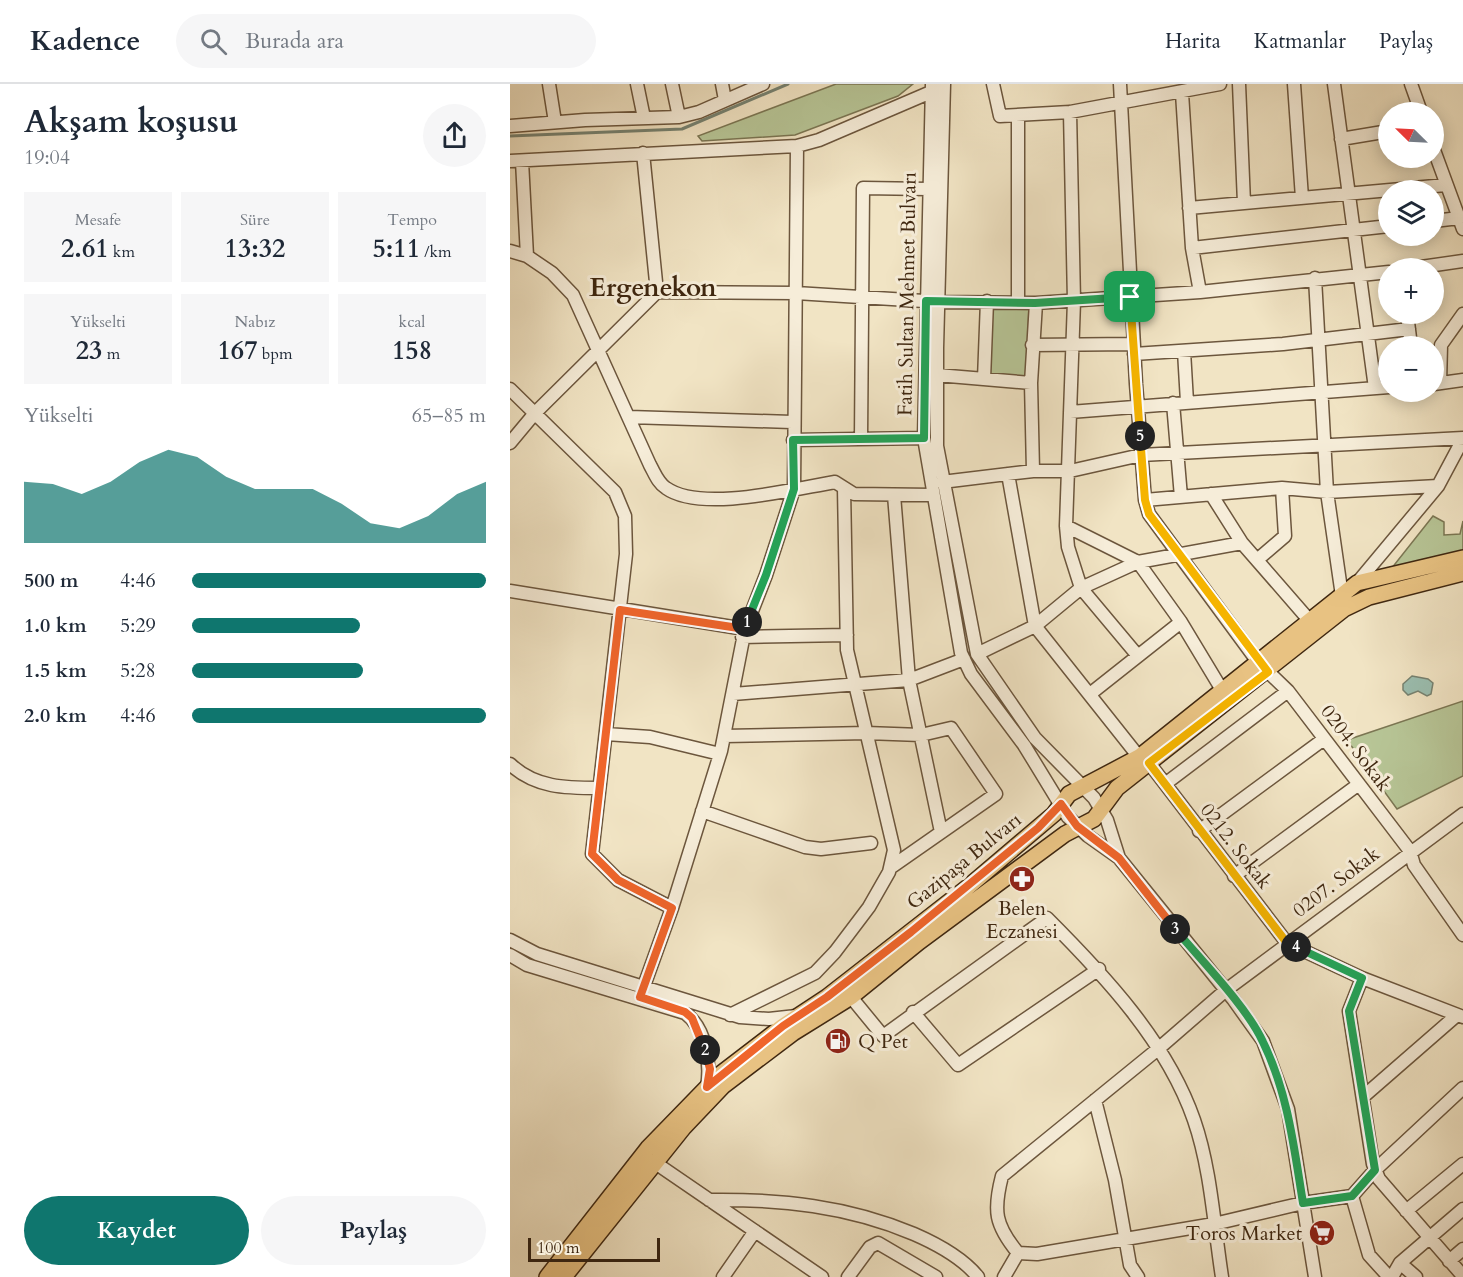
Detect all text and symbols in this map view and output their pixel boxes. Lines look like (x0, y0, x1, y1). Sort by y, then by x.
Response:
search box (176, 14, 596, 68)
text: Kadence (30, 22, 140, 60)
icon: search (197, 25, 230, 58)
text: Burada ara (245, 26, 344, 56)
text: Harita (1165, 27, 1221, 56)
text: Katmanlar (1254, 27, 1346, 56)
text: Paylaş (1379, 27, 1433, 56)
text: Akşam koşusu (24, 99, 238, 144)
north arrow (1378, 102, 1444, 168)
map controls (1378, 102, 1444, 402)
button: share (423, 104, 486, 167)
text: 19:04 (24, 144, 70, 171)
street label: Fatih Sultan Mehmet Bulvarı (891, 171, 923, 416)
button: layers (1378, 180, 1444, 246)
text: Mesafe (75, 209, 121, 231)
text: Süre (240, 209, 270, 231)
text: Tempo (387, 209, 437, 231)
text: 2.61 (61, 231, 109, 266)
text: 13:32 (225, 231, 285, 266)
text: 5:11 (372, 231, 420, 266)
text: km (109, 241, 135, 263)
text: /km (420, 241, 452, 263)
button: + (1378, 258, 1444, 324)
district label: Ergenekon (589, 270, 717, 305)
pin (1104, 271, 1155, 322)
icon: arrive (1113, 280, 1146, 313)
text: Yükselti (70, 311, 126, 333)
text: Nabız (235, 311, 275, 333)
text: kcal (399, 311, 425, 333)
text: 23 (76, 333, 102, 368)
text: 167 (218, 333, 258, 368)
text: 158 (392, 333, 432, 368)
button: − (1378, 336, 1444, 402)
text: m (102, 343, 120, 365)
text: bpm (258, 343, 292, 365)
text: Yükselti (24, 402, 93, 429)
text: 65–85 m (412, 402, 486, 429)
pin: 5 (1125, 421, 1155, 451)
text: 5 (1136, 425, 1144, 447)
text: 500 m (24, 567, 79, 594)
text: 4:46 (120, 567, 156, 594)
pin: 1 (732, 607, 762, 637)
text: 1 (743, 611, 751, 633)
text: 1.0 km (24, 612, 87, 639)
text: 5:29 (120, 612, 156, 639)
text: 1.5 km (24, 657, 87, 684)
text: 5:28 (120, 657, 156, 684)
street label: 0204. Sokak (1314, 699, 1398, 797)
text: 2.0 km (24, 702, 87, 729)
text: 4:46 (120, 702, 156, 729)
street label: 0212. Sokak (1194, 797, 1278, 895)
street label: Gazipaşa Bulvarı (901, 806, 1027, 916)
street label: 0207. Sokak (1287, 840, 1385, 924)
pharmacy icon: Belen Eczanesi (1007, 864, 1037, 894)
place label: Belen Eczanesi (986, 895, 1058, 945)
pin: 3 (1160, 914, 1190, 944)
text: 3 (1171, 918, 1179, 940)
pin: 4 (1281, 932, 1311, 962)
text: 4 (1292, 936, 1300, 958)
fuel station icon: Q Pet (823, 1026, 853, 1056)
place label: Q Pet (858, 1028, 909, 1055)
pin: 2 (690, 1035, 720, 1065)
text: 2 (701, 1039, 709, 1061)
button: Kaydet (24, 1196, 249, 1265)
button: Paylaş (261, 1196, 486, 1265)
supermarket icon: Toros Market (1307, 1218, 1337, 1248)
place label: Toros Market (1185, 1220, 1303, 1247)
scale bar (528, 1235, 660, 1262)
text: 100 m (537, 1237, 579, 1259)

